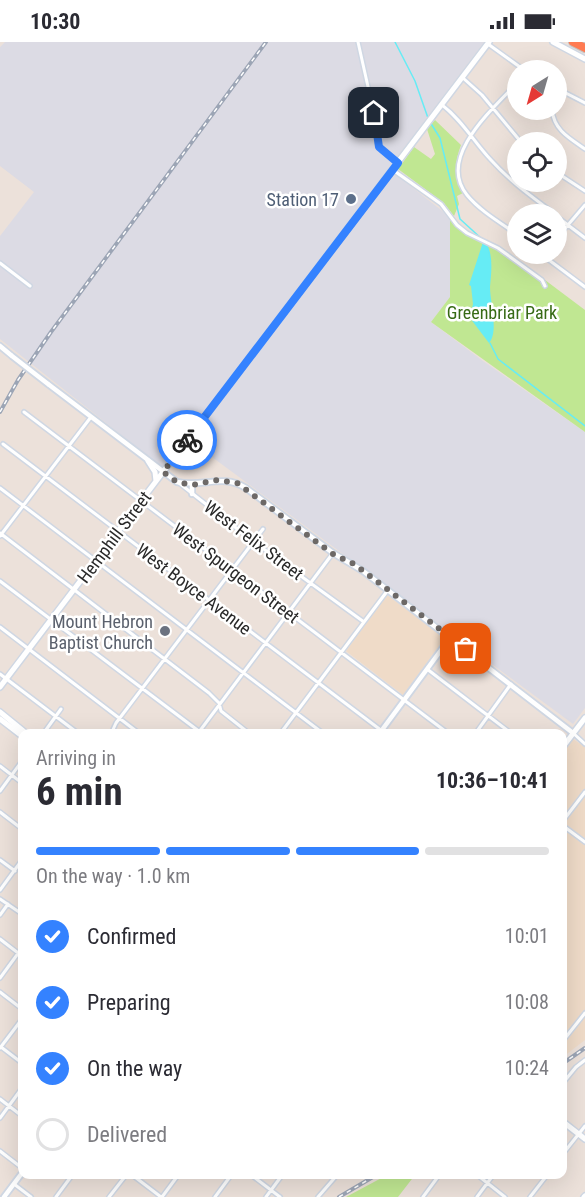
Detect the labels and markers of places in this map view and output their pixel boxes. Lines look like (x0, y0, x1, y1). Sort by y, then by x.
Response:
pin (348, 87, 399, 138)
place label: Station 17 (267, 189, 339, 210)
marker: Station 17 (344, 192, 358, 206)
place label: Mount Hebron Baptist Church (49, 611, 153, 653)
pin (440, 623, 491, 674)
marker: Mount Hebron Baptist Church (158, 624, 172, 638)

